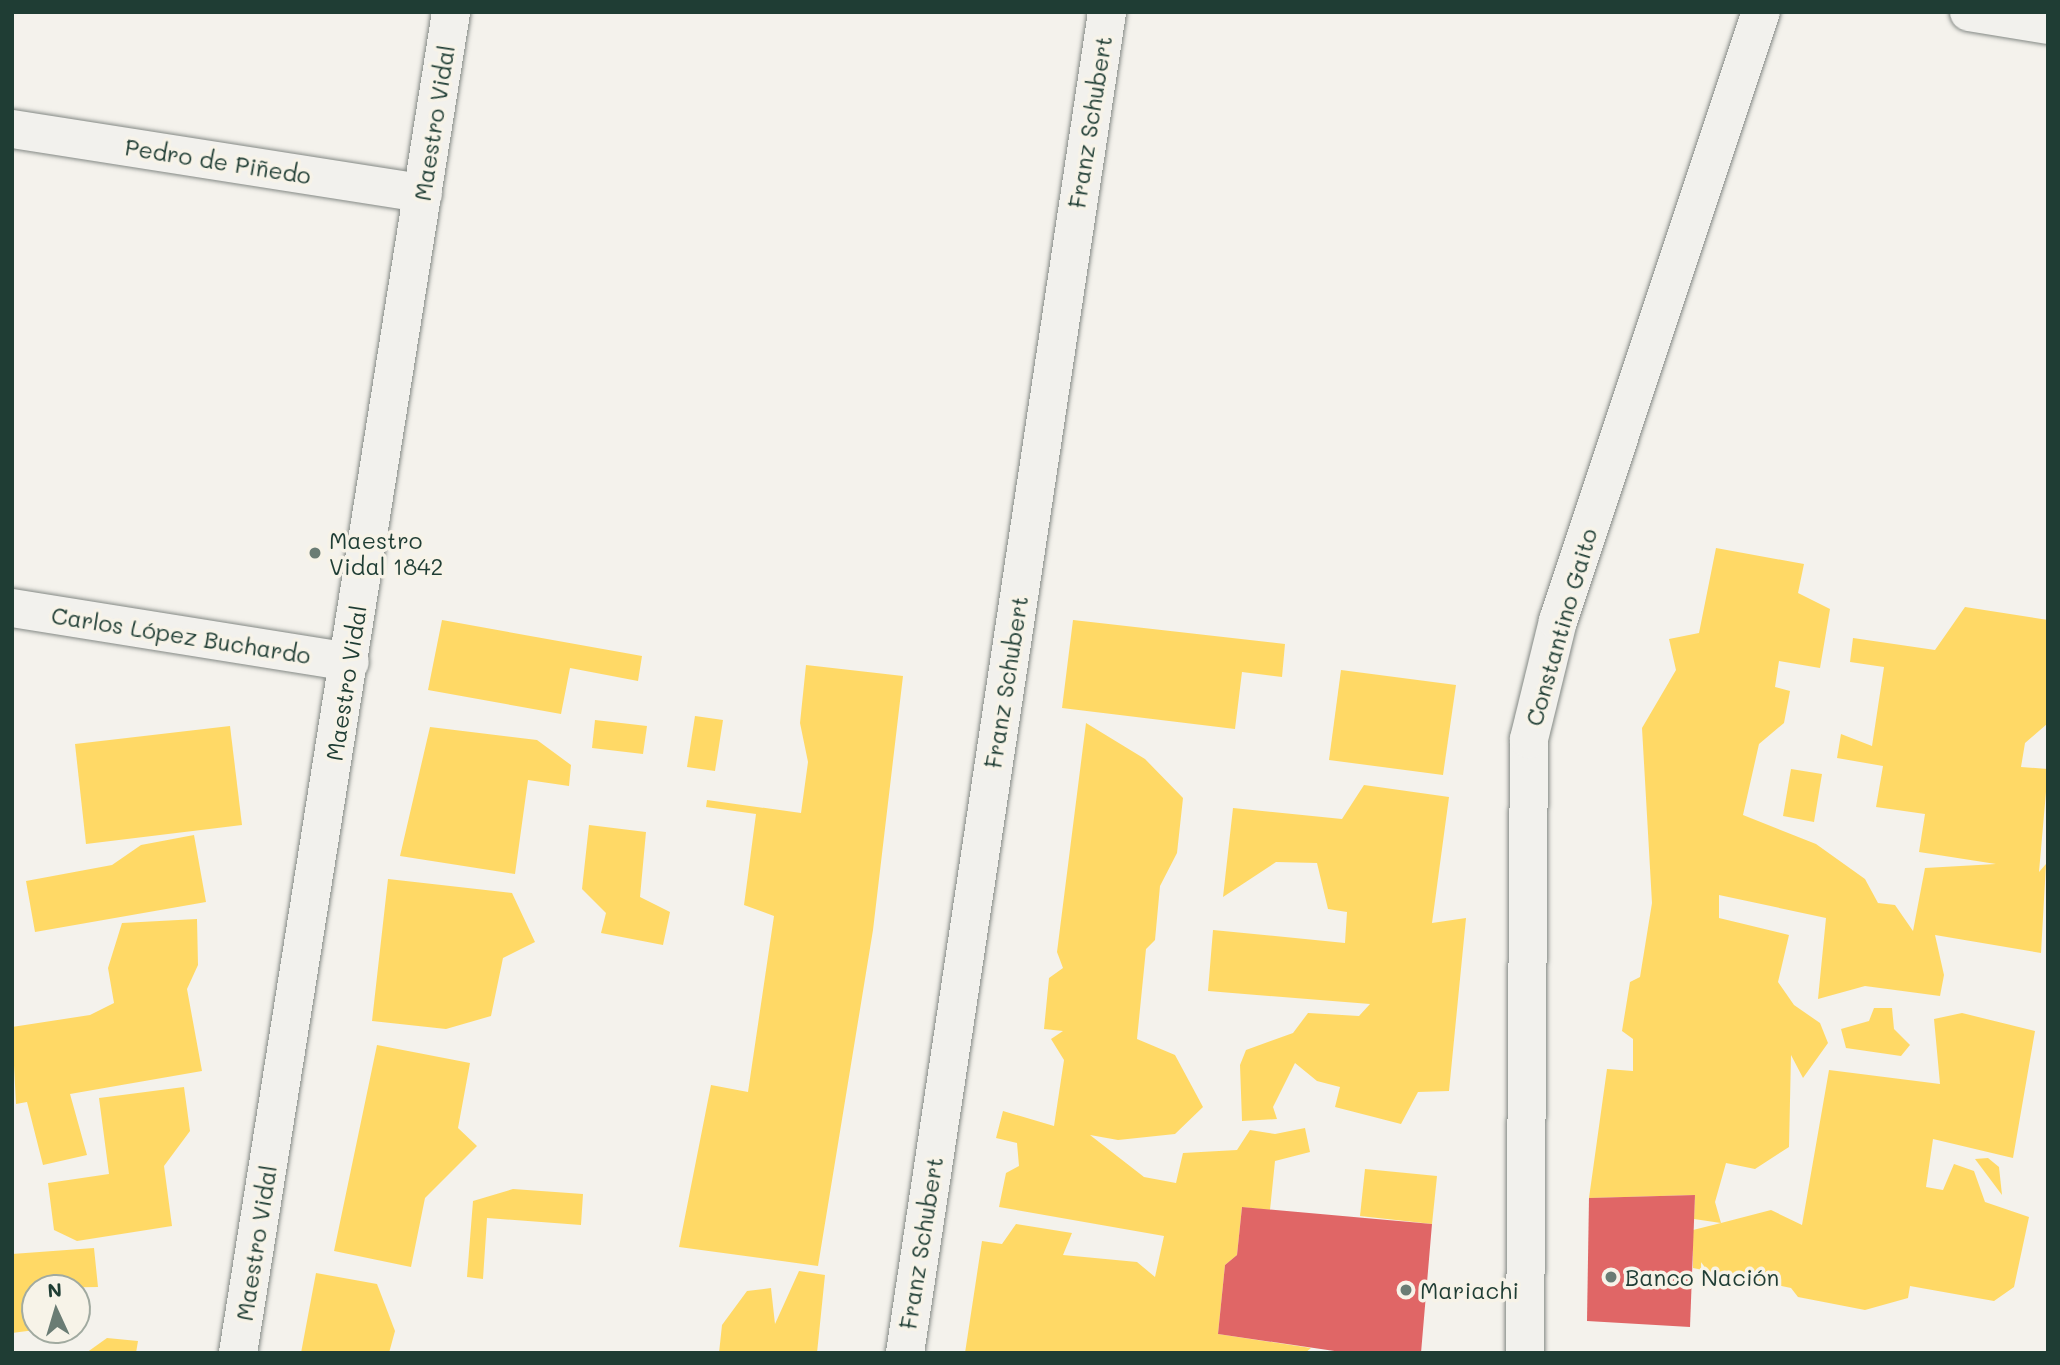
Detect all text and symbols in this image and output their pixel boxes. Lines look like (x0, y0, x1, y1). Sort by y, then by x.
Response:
street label: Franz Schubert (1063, 34, 1117, 210)
street label: Maestro Vidal (408, 43, 460, 203)
street label: Pedro de Piñedo (123, 133, 313, 189)
street label: Constantino Gaito (1520, 525, 1602, 729)
place label: Maestro Vidal 1842 (329, 526, 443, 580)
marker: Maestro Vidal 1842 (307, 545, 323, 561)
street label: Franz Schubert (979, 594, 1033, 770)
street label: Carlos López Buchardo (49, 601, 313, 669)
street label: Maestro Vidal (320, 603, 372, 763)
street label: Franz Schubert (894, 1155, 948, 1331)
street label: Maestro Vidal (230, 1163, 282, 1323)
place label: Banco Nación (1625, 1263, 1779, 1291)
marker: Banco Nación (1603, 1269, 1619, 1285)
north arrow (21, 1274, 91, 1344)
place label: Mariachi (1420, 1276, 1519, 1304)
text: N (47, 1277, 63, 1303)
marker: Mariachi (1398, 1282, 1414, 1298)

